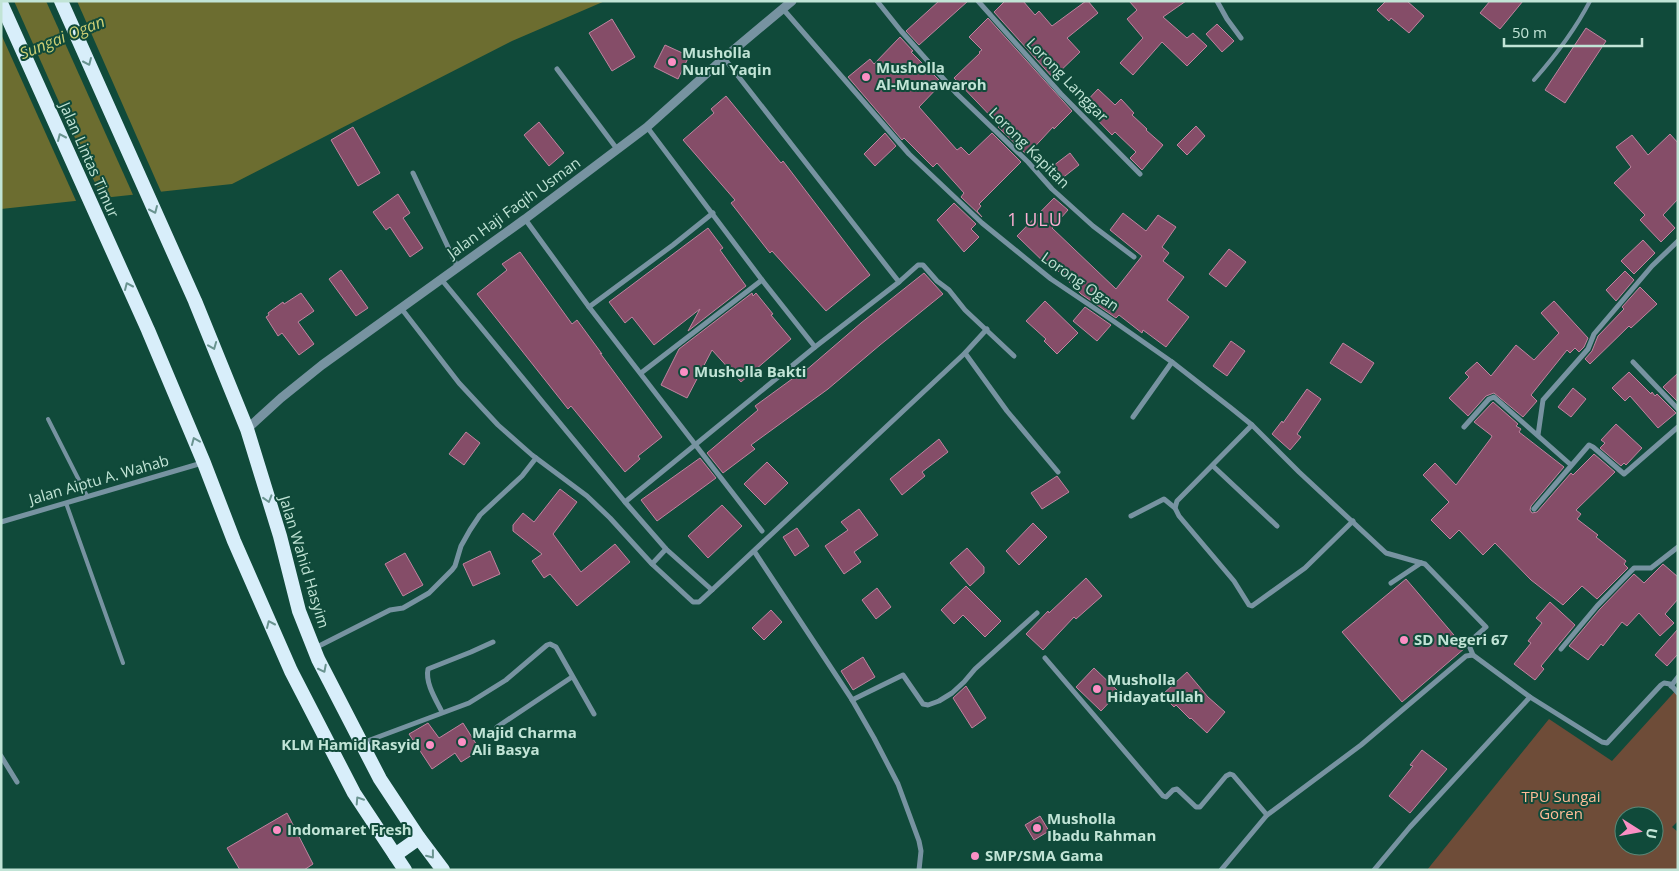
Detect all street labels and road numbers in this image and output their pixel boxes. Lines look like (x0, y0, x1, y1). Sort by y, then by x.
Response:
street label: Lorong Langgar (1023, 33, 1113, 126)
street label: Jalan Lintas Timur (55, 97, 124, 220)
street label: Lorong Kapitan (985, 103, 1074, 192)
street label: Jalan Haji Faqih Usman (441, 152, 584, 264)
street label: Lorong Ogan (1038, 247, 1123, 315)
street label: Jalan Aiptu A. Wahab (24, 449, 171, 509)
street label: Jalan Wahid Hasyim (275, 491, 335, 630)

